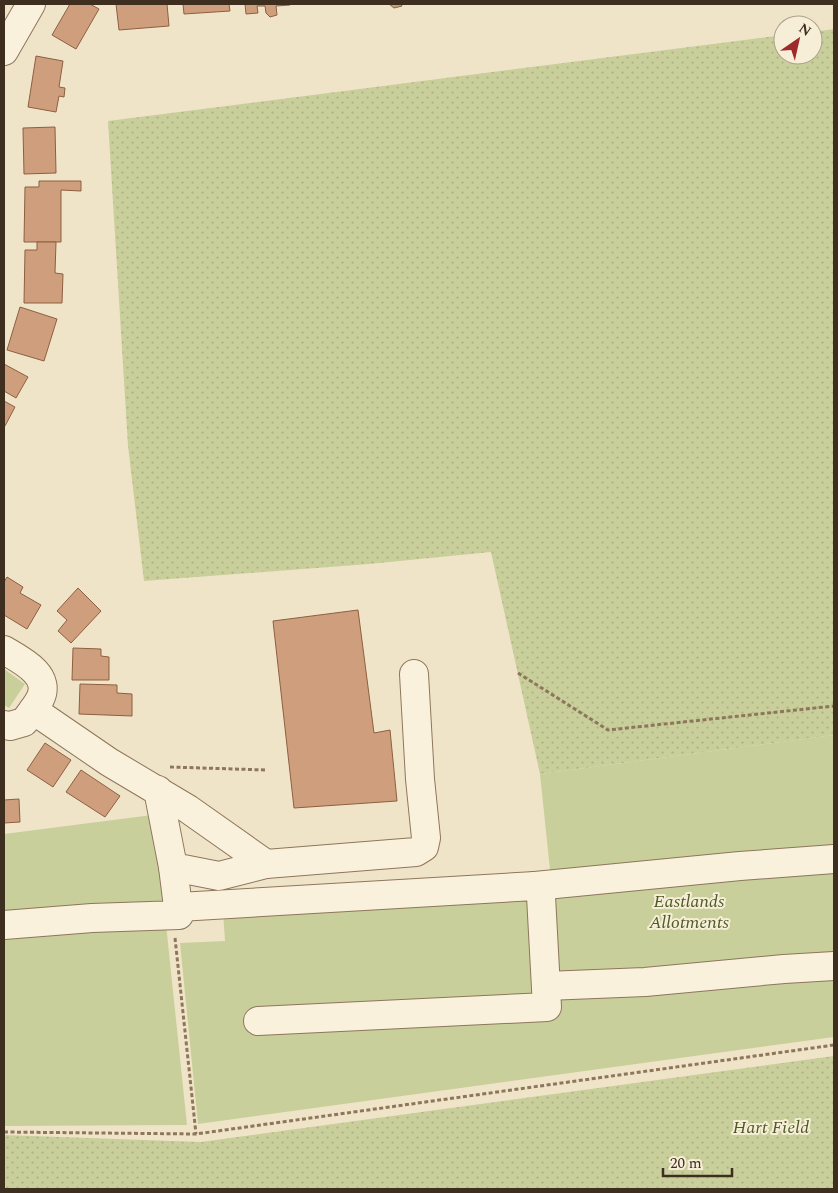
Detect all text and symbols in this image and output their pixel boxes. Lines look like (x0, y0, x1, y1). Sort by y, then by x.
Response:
north arrow (773, 15, 823, 65)
text: N (794, 18, 816, 42)
park label: Eastlands Allotments (648, 888, 729, 936)
park label: Hart Field (733, 1114, 809, 1141)
scale bar (663, 1146, 732, 1178)
text: 20 m (670, 1152, 702, 1175)

